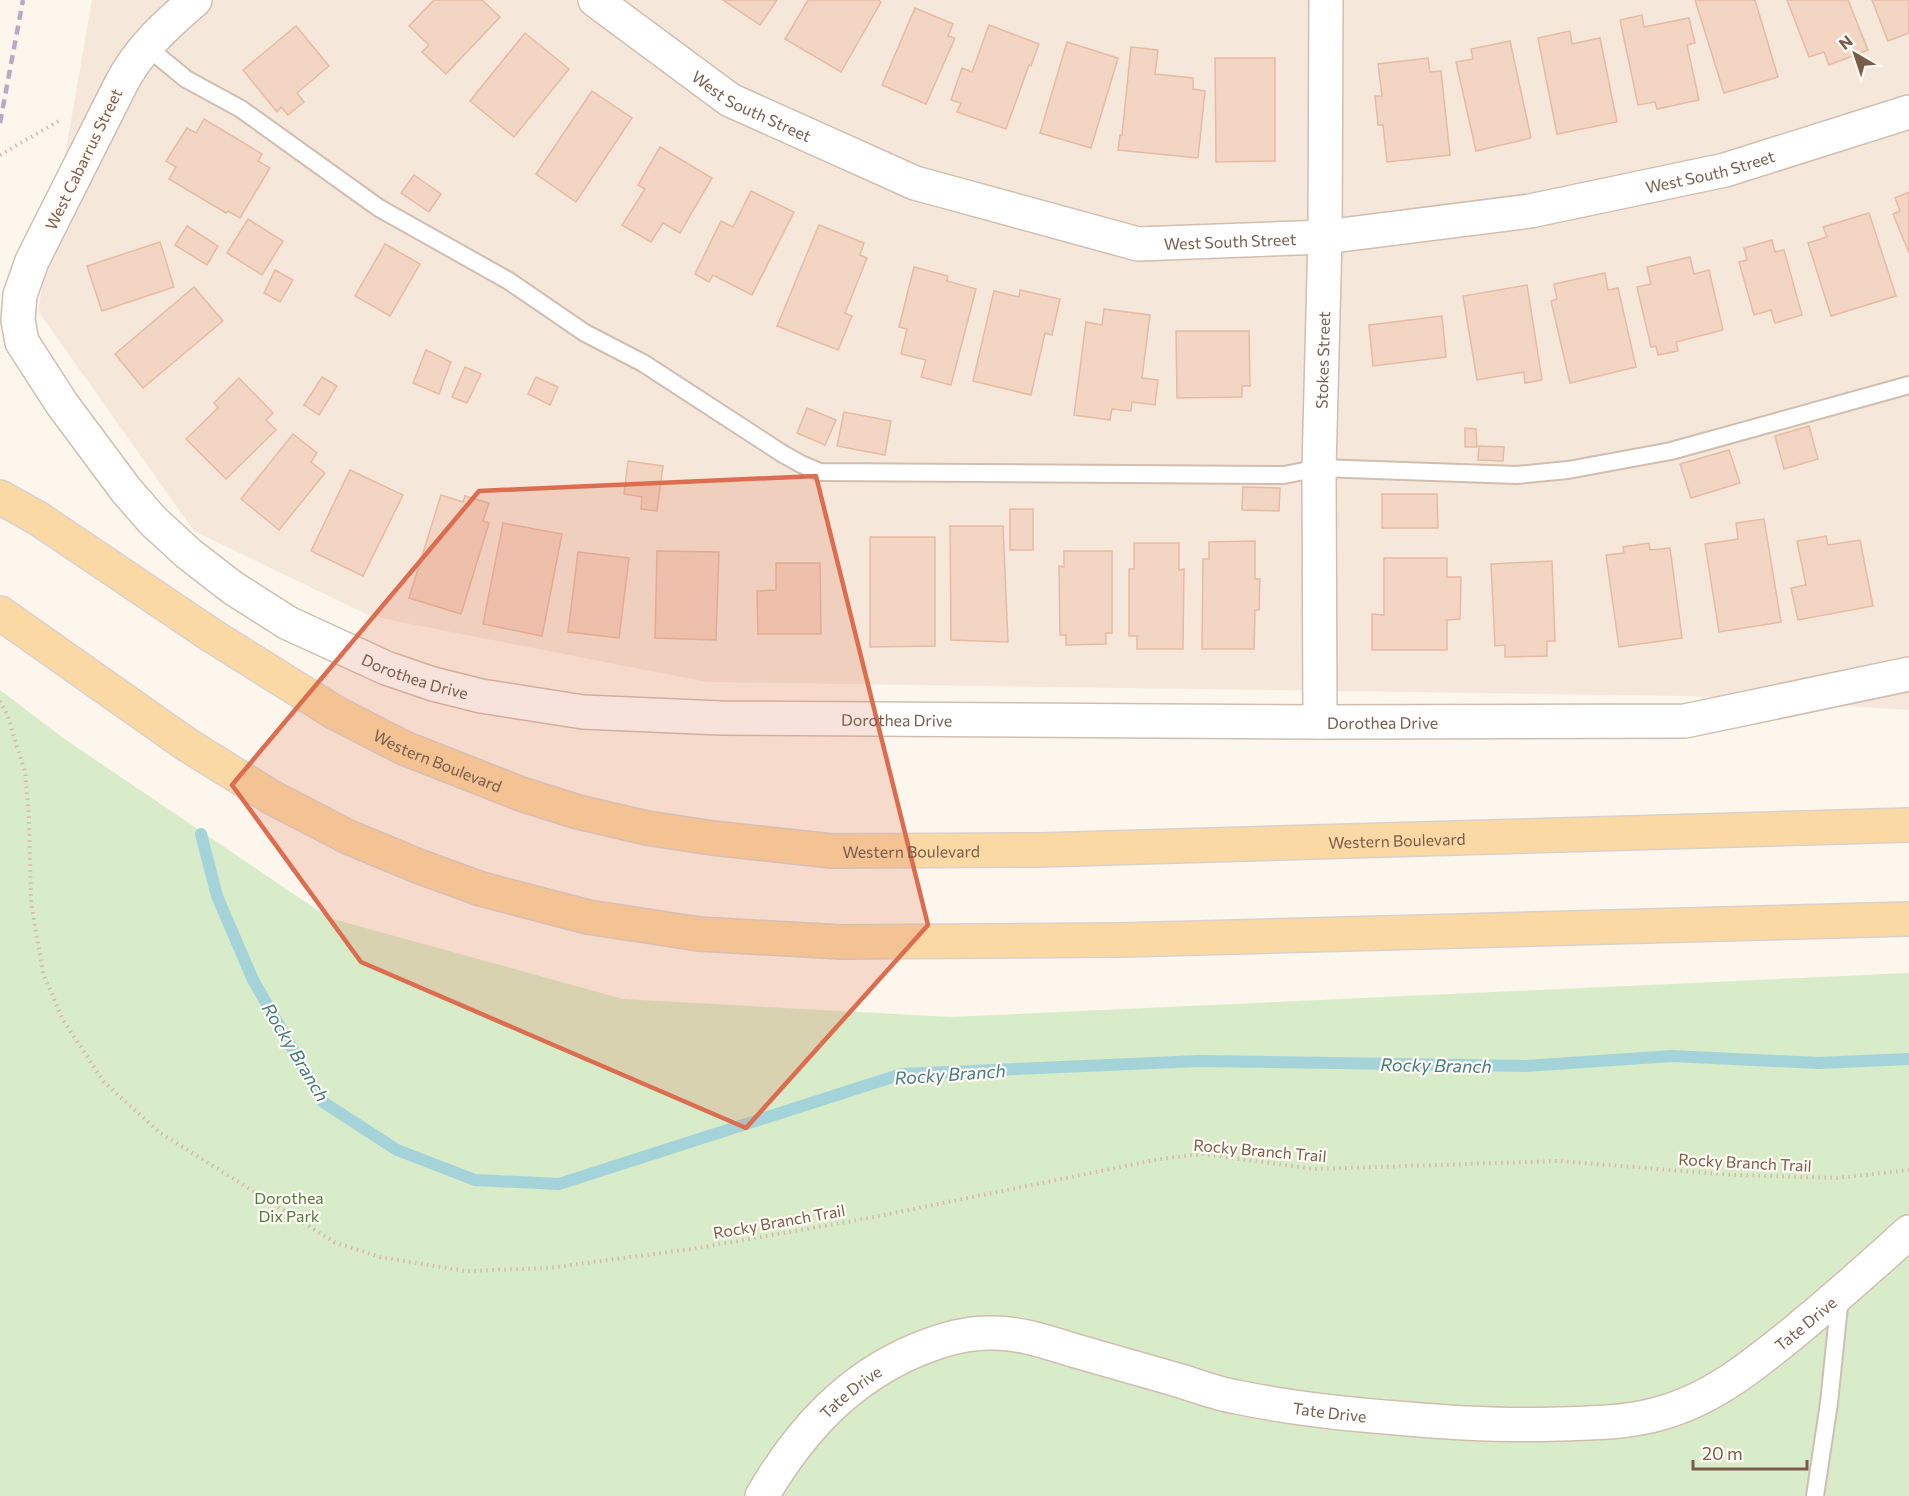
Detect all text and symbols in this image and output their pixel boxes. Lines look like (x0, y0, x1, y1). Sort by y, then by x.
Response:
north arrow (1825, 24, 1885, 84)
text: N (1835, 31, 1856, 53)
street label: West South Street (689, 66, 815, 145)
street label: West Cabarrus Street (40, 85, 126, 233)
street label: West South Street (1644, 145, 1777, 196)
street label: West South Street (1163, 229, 1297, 253)
street label: Stokes Street (1311, 311, 1333, 409)
street label: Dorothea Drive (359, 649, 470, 702)
street label: Dorothea Drive (841, 709, 952, 729)
street label: Dorothea Drive (1327, 712, 1438, 731)
street label: Western Boulevard (370, 725, 505, 795)
street label: Western Boulevard (1328, 828, 1466, 851)
street label: Western Boulevard (842, 841, 980, 860)
water label: Rocky Branch (258, 999, 334, 1105)
water label: Rocky Branch (1380, 1053, 1492, 1077)
water label: Rocky Branch (894, 1059, 1006, 1089)
street label: Rocky Branch Trail (1193, 1135, 1327, 1165)
street label: Rocky Branch Trail (1678, 1149, 1812, 1175)
park label: Dorothea Dix Park (254, 1188, 324, 1225)
street label: Rocky Branch Trail (712, 1200, 846, 1242)
street label: Tate Drive (1771, 1292, 1840, 1354)
street label: Tate Drive (815, 1361, 885, 1422)
street label: Tate Drive (1292, 1398, 1367, 1425)
scale bar (1693, 1433, 1807, 1471)
text: 20 m (1702, 1442, 1743, 1464)

